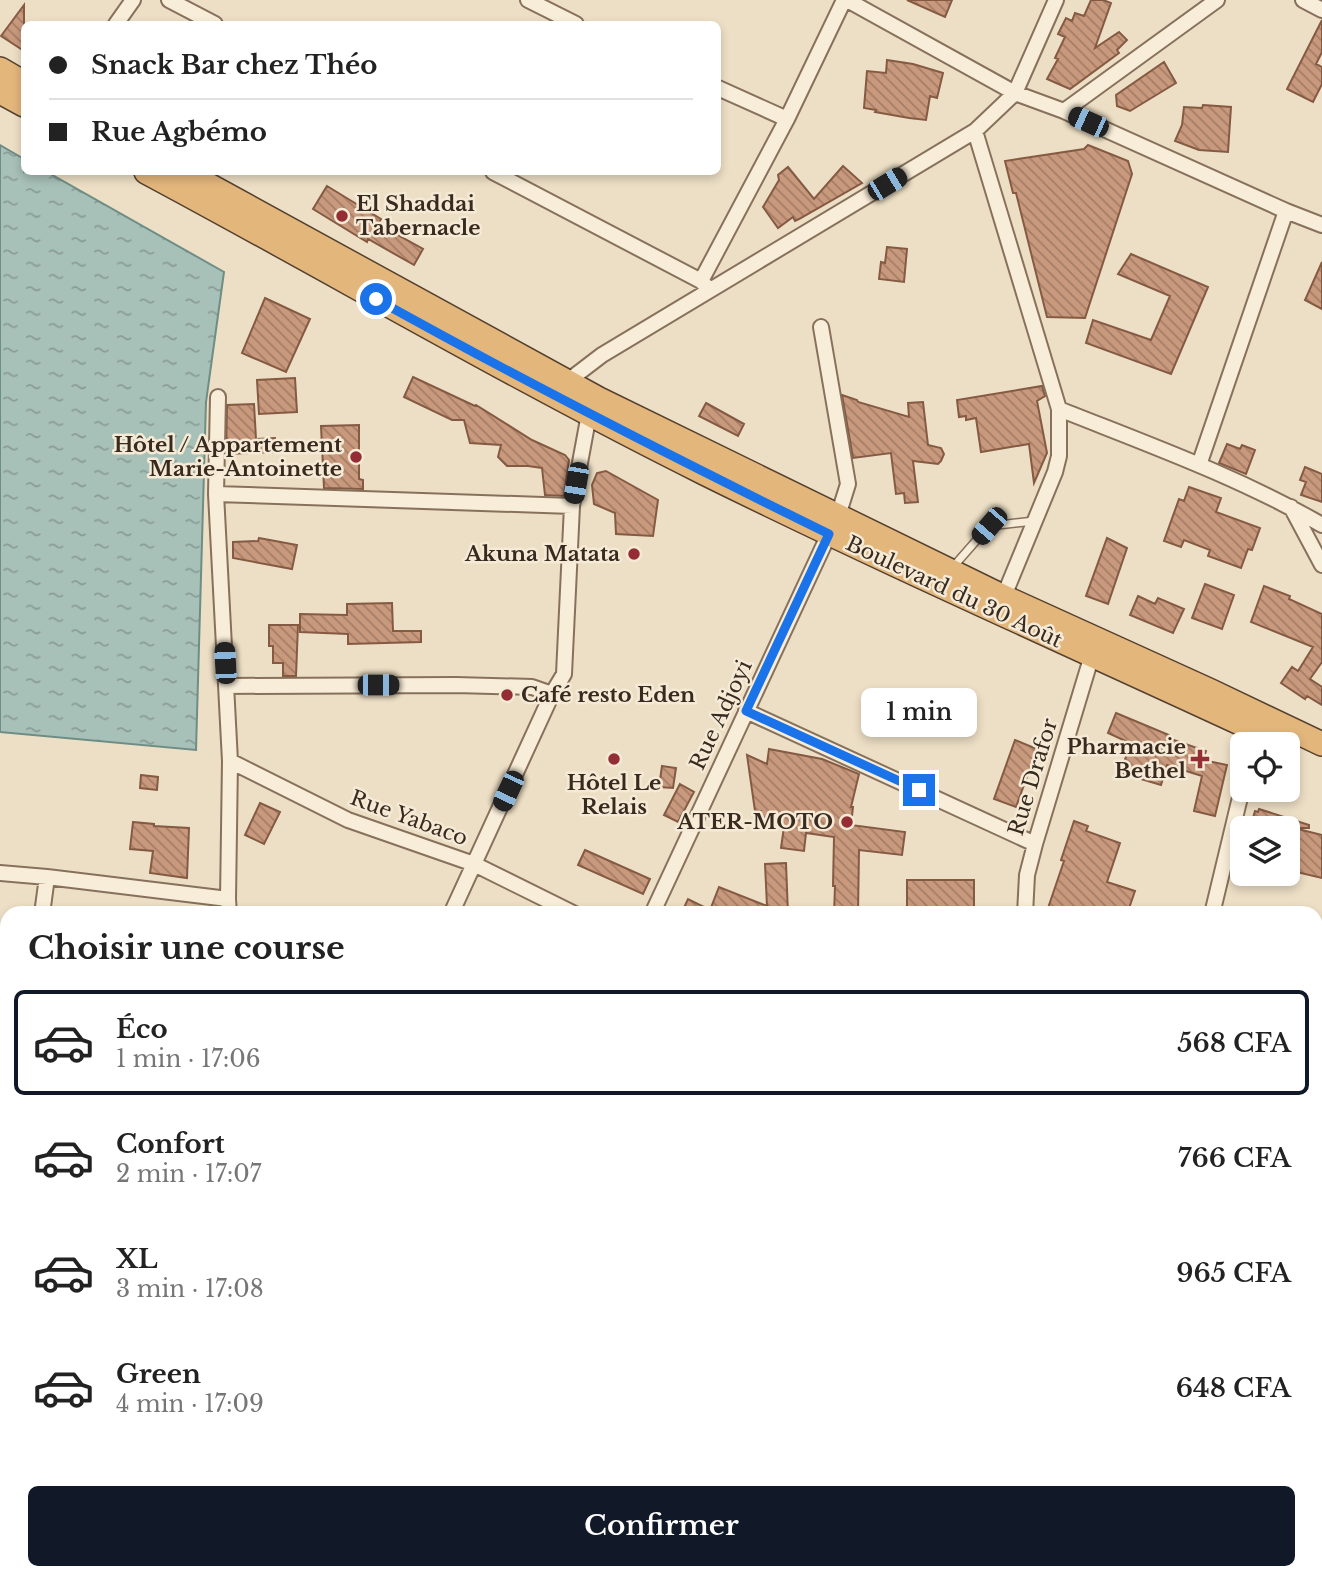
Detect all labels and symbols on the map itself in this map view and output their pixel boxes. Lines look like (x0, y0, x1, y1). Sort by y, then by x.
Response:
car (1065, 104, 1112, 140)
car (864, 164, 911, 204)
place label: El Shaddai Tabernacle (356, 191, 481, 241)
marker: El Shaddai Tabernacle (334, 208, 350, 224)
route start (360, 283, 392, 315)
place label: Hôtel / Appartement Marie-Antoinette (114, 432, 342, 482)
marker: Hôtel / Appartement Marie-Antoinette (348, 449, 364, 465)
car (563, 460, 590, 506)
car (968, 503, 1011, 549)
street label: Boulevard du 30 Août (842, 530, 1066, 654)
place label: Akuna Matata (464, 541, 620, 567)
marker: Akuna Matata (626, 546, 642, 562)
car (214, 641, 237, 685)
street label: Rue Adjoyi (684, 656, 758, 774)
car (358, 675, 400, 696)
place label: Café resto Eden (521, 682, 695, 708)
marker: Café resto Eden (499, 687, 515, 703)
callout: 1 min (861, 688, 977, 738)
street label: Rue Drafor (1003, 715, 1063, 839)
place label: Pharmacie Bethel (1066, 734, 1187, 784)
marker: Hôtel Le Relais (606, 751, 622, 767)
marker: Pharmacie Bethel (1192, 751, 1208, 767)
car (490, 768, 527, 814)
place label: Hôtel Le Relais (567, 770, 661, 820)
route end (903, 774, 935, 806)
street label: Rue Yabaco (347, 785, 471, 851)
place label: ATER-MOTO (676, 809, 833, 835)
marker: ATER-MOTO (839, 814, 855, 830)

